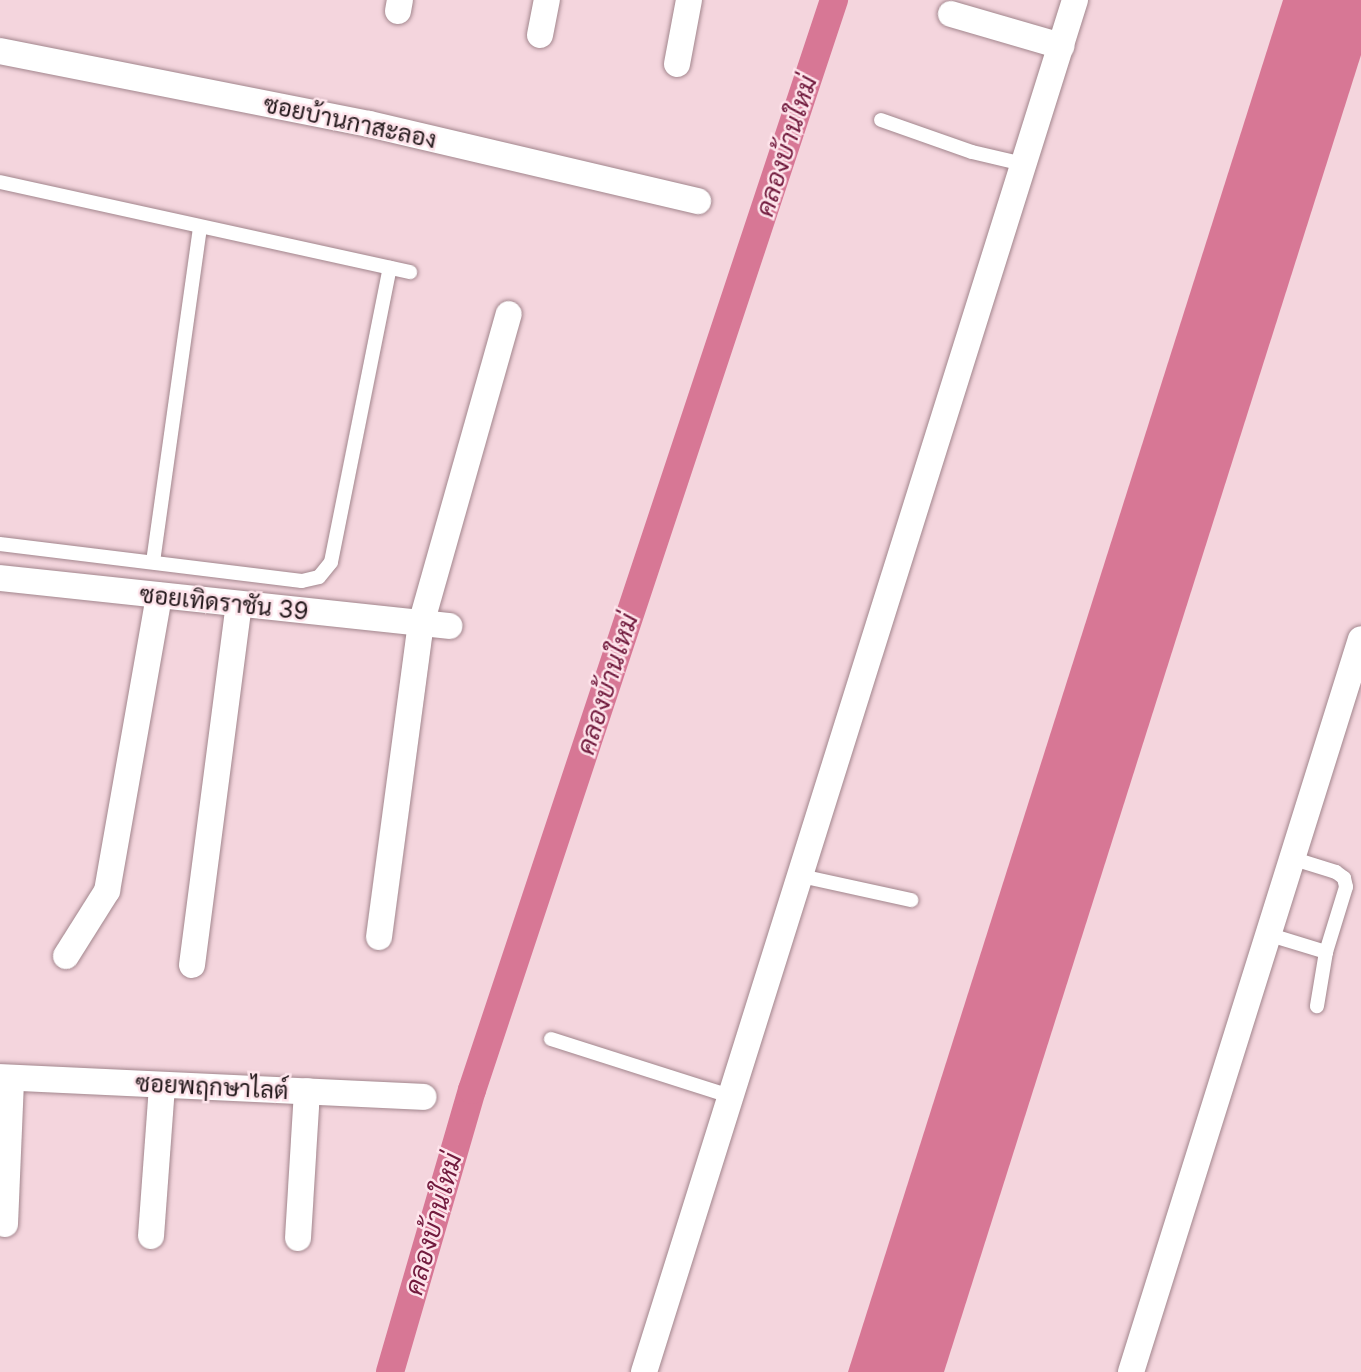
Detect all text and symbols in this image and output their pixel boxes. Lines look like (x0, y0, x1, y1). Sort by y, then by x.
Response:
water label: คลองบ้านใหม่ (749, 72, 823, 220)
street label: ซอยบ้านกาสะลอง (261, 90, 439, 154)
street label: ซอยเทิดราชัน 39 (138, 580, 310, 626)
water label: คลองบ้านใหม่ (570, 610, 644, 758)
street label: ซอยพฤกษาไลต์ (135, 1069, 289, 1105)
water label: คลองบ้านใหม่ (398, 1149, 468, 1299)

